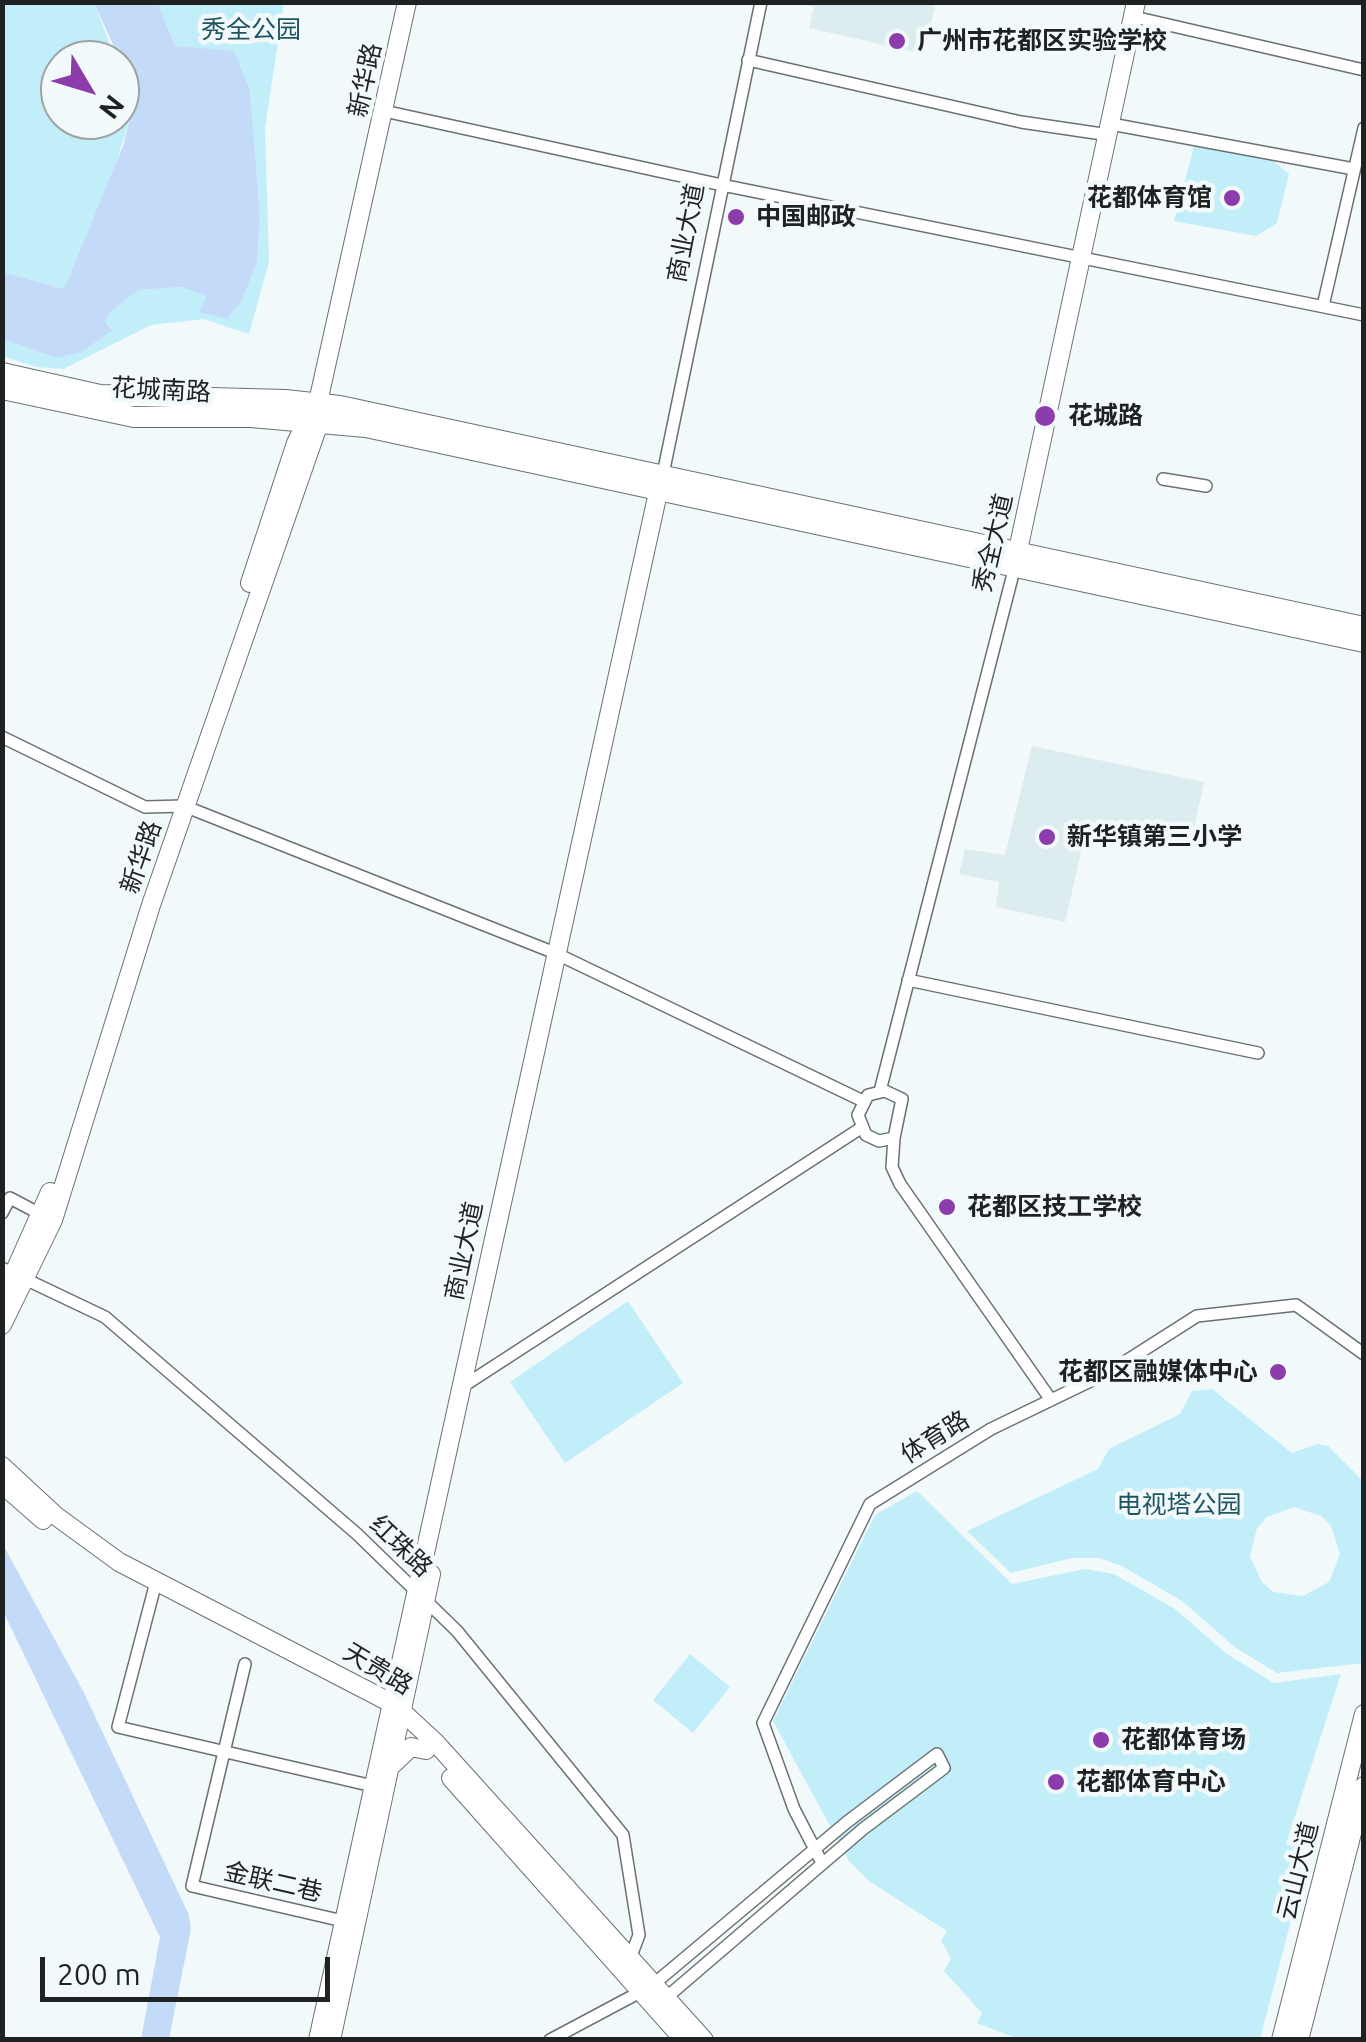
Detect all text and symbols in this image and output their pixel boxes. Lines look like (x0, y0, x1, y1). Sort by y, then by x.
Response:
park label: 秀全公园 (201, 15, 301, 45)
place label: 广州市花都区实验学校 (917, 26, 1167, 56)
marker: 广州市花都区实验学校 (886, 30, 908, 52)
north arrow (40, 40, 140, 140)
street label: 新华路 (343, 40, 387, 120)
text: N (94, 90, 131, 125)
street label: 商业大道 (662, 181, 710, 285)
place label: 花都体育馆 (1087, 183, 1212, 213)
marker: 花都体育馆 (1221, 187, 1243, 209)
place label: 中国邮政 (756, 202, 856, 232)
marker: 中国邮政 (725, 206, 747, 228)
street label: 花城南路 (110, 372, 212, 408)
place label: 花城路 (1068, 401, 1143, 431)
marker: 花城路 (1032, 403, 1058, 429)
street label: 秀全大道 (967, 491, 1019, 595)
street label: 新华路 (115, 817, 167, 897)
place label: 新华镇第三小学 (1067, 822, 1242, 852)
marker: 新华镇第三小学 (1036, 826, 1058, 848)
place label: 花都区技工学校 (967, 1192, 1142, 1222)
marker: 花都区技工学校 (936, 1196, 958, 1218)
street label: 商业大道 (439, 1199, 489, 1303)
place label: 花都区融媒体中心 (1058, 1357, 1258, 1387)
marker: 花都区融媒体中心 (1267, 1361, 1289, 1383)
street label: 体育路 (895, 1404, 975, 1470)
park label: 电视塔公园 (1117, 1490, 1241, 1520)
street label: 红珠路 (364, 1509, 438, 1583)
street label: 天贵路 (338, 1637, 418, 1701)
place label: 花都体育场 (1121, 1725, 1246, 1755)
marker: 花都体育场 (1090, 1729, 1112, 1751)
place label: 花都体育中心 (1076, 1767, 1226, 1797)
marker: 花都体育中心 (1045, 1771, 1067, 1793)
street label: 云山大道 (1271, 1819, 1325, 1923)
street label: 金联二巷 (221, 1856, 325, 1908)
scale bar (45, 1937, 335, 1999)
text: 200 m (57, 1957, 141, 1991)

